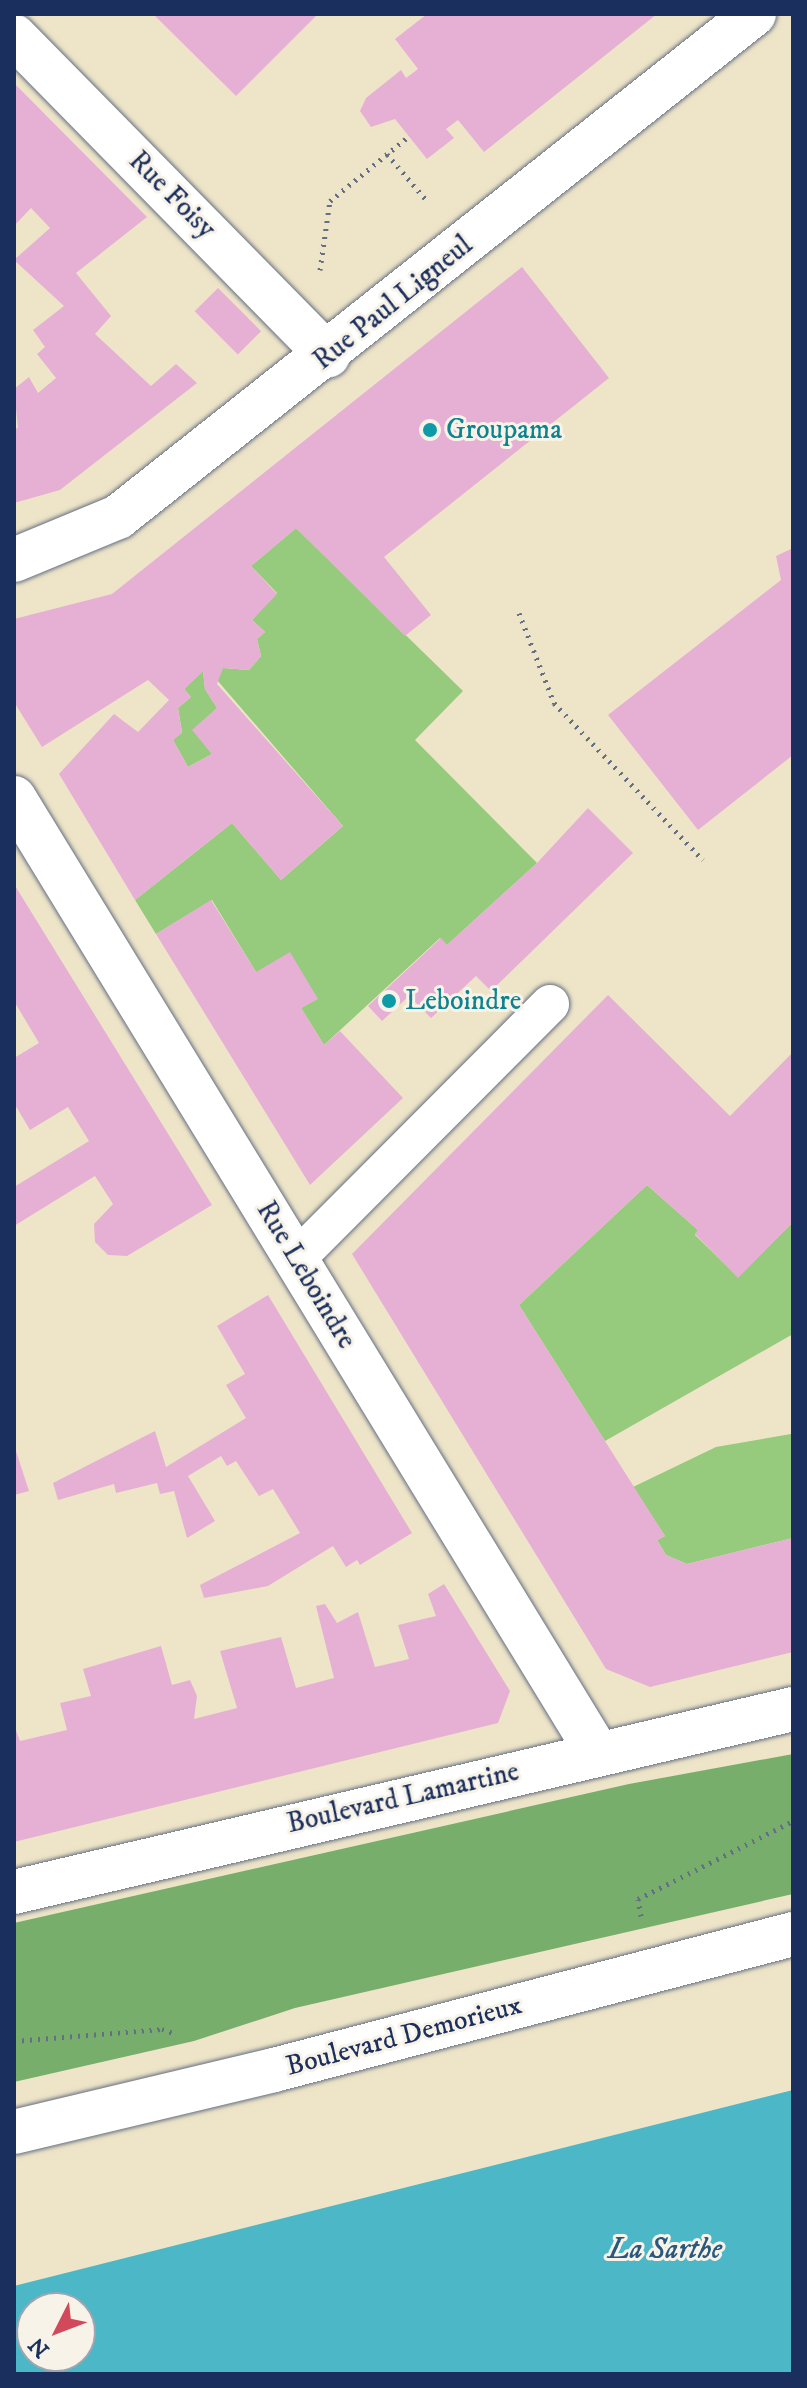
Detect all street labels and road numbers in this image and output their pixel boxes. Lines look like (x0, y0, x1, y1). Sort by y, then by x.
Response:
street label: Rue Foisy (121, 144, 223, 246)
street label: Rue Paul Ligneul (307, 229, 479, 377)
street label: Rue Leboindre (249, 1195, 363, 1355)
street label: Boulevard Lamartine (284, 1755, 522, 1841)
street label: Boulevard Demorieux (282, 1988, 526, 2084)

